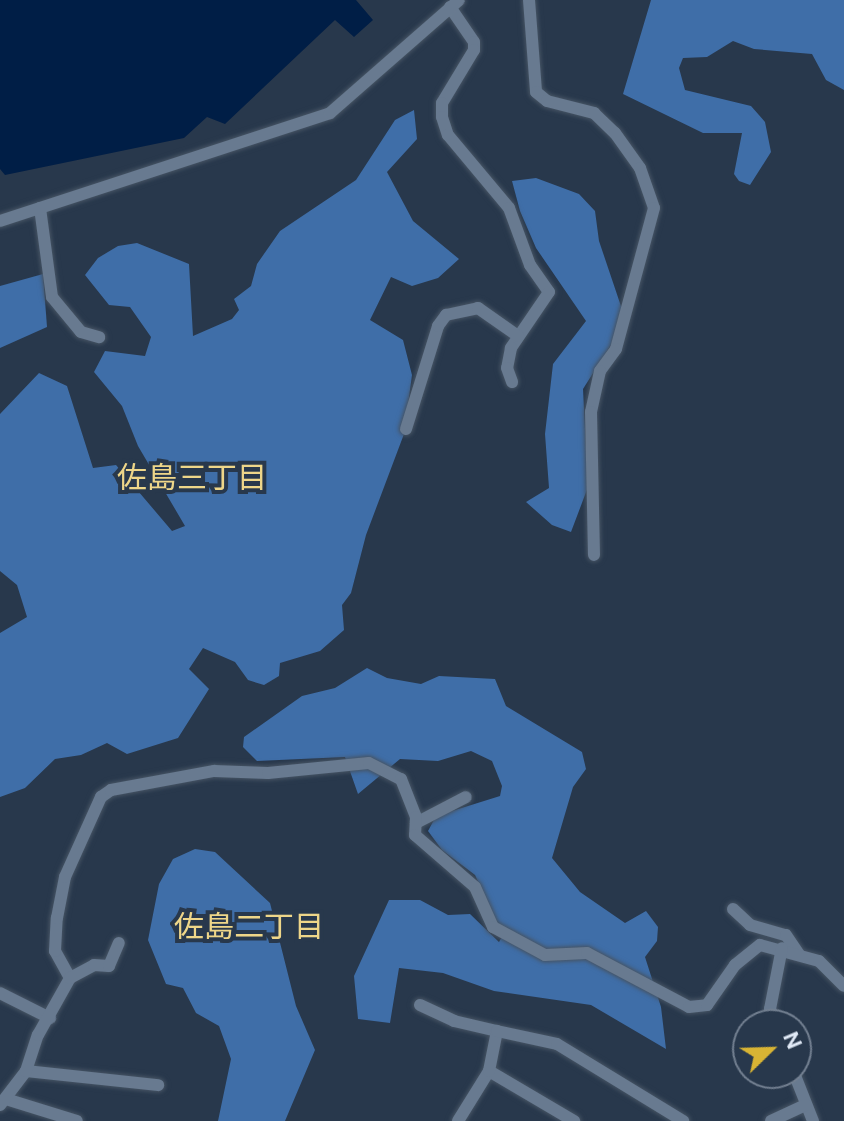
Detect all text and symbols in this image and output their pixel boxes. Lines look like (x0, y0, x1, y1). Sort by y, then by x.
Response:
district label: 佐島三丁目 (117, 460, 267, 496)
district label: 佐島二丁目 (174, 909, 324, 945)
north arrow (732, 1009, 812, 1089)
text: N (776, 1027, 809, 1053)

